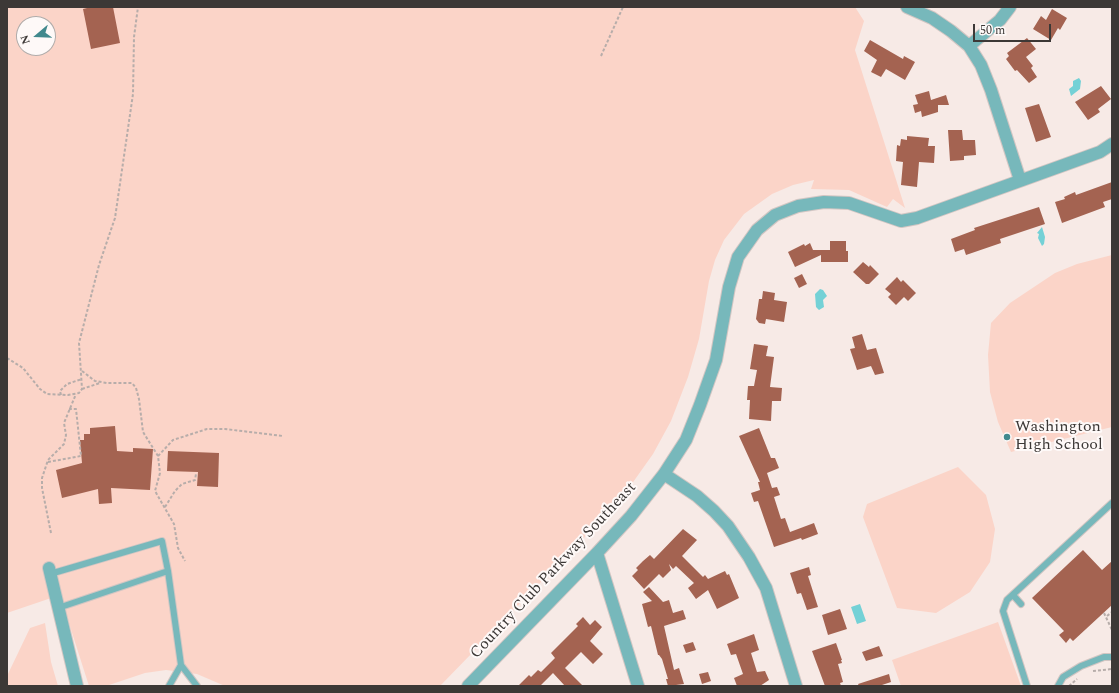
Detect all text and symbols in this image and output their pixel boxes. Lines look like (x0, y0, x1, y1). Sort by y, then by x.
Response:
north arrow (16, 16, 56, 56)
scale bar (975, 16, 1053, 42)
text: 50 m (980, 21, 1005, 40)
text: N (16, 33, 35, 47)
place label: Washington High School (1015, 418, 1103, 456)
marker: Washington High School (1002, 432, 1012, 442)
street label: Country Club Parkway Southeast (467, 479, 641, 663)

